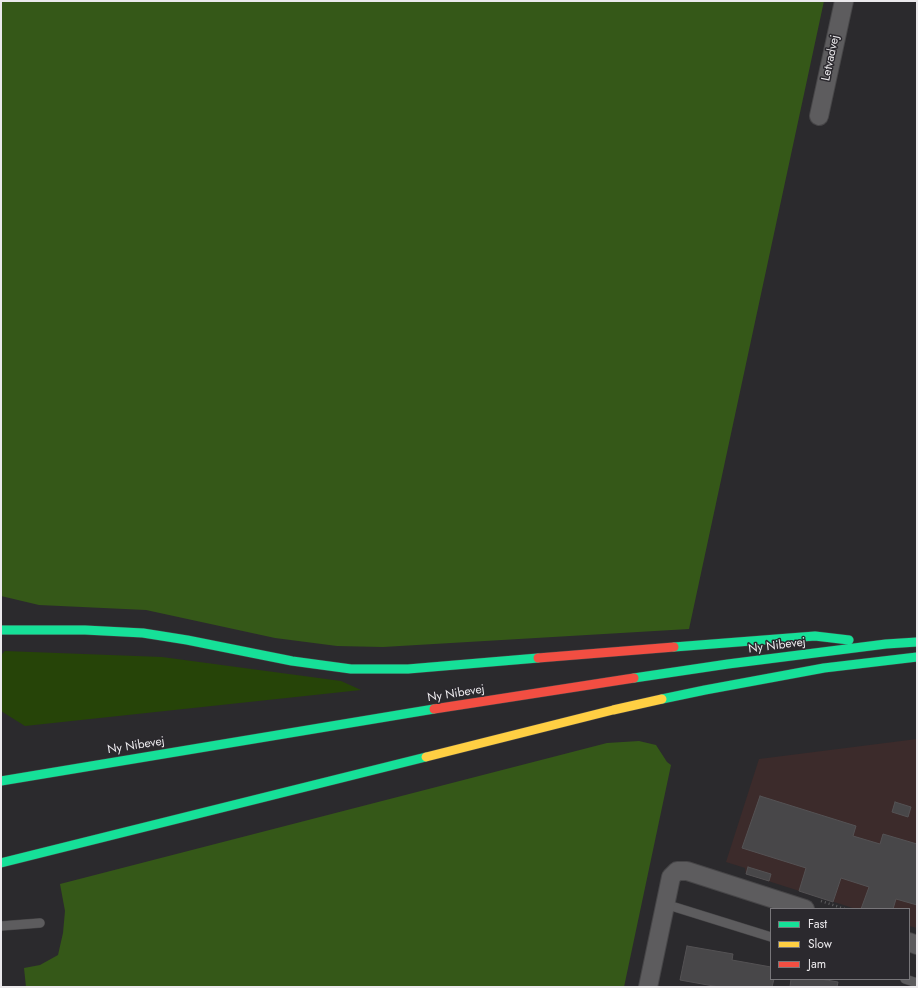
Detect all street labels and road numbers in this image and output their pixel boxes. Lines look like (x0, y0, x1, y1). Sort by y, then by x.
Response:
street label: Letvadvej (819, 34, 843, 82)
street label: Ny Nibevej (747, 635, 807, 657)
street label: Ny Nibevej (426, 682, 486, 706)
street label: Ny Nibevej (106, 734, 166, 758)

